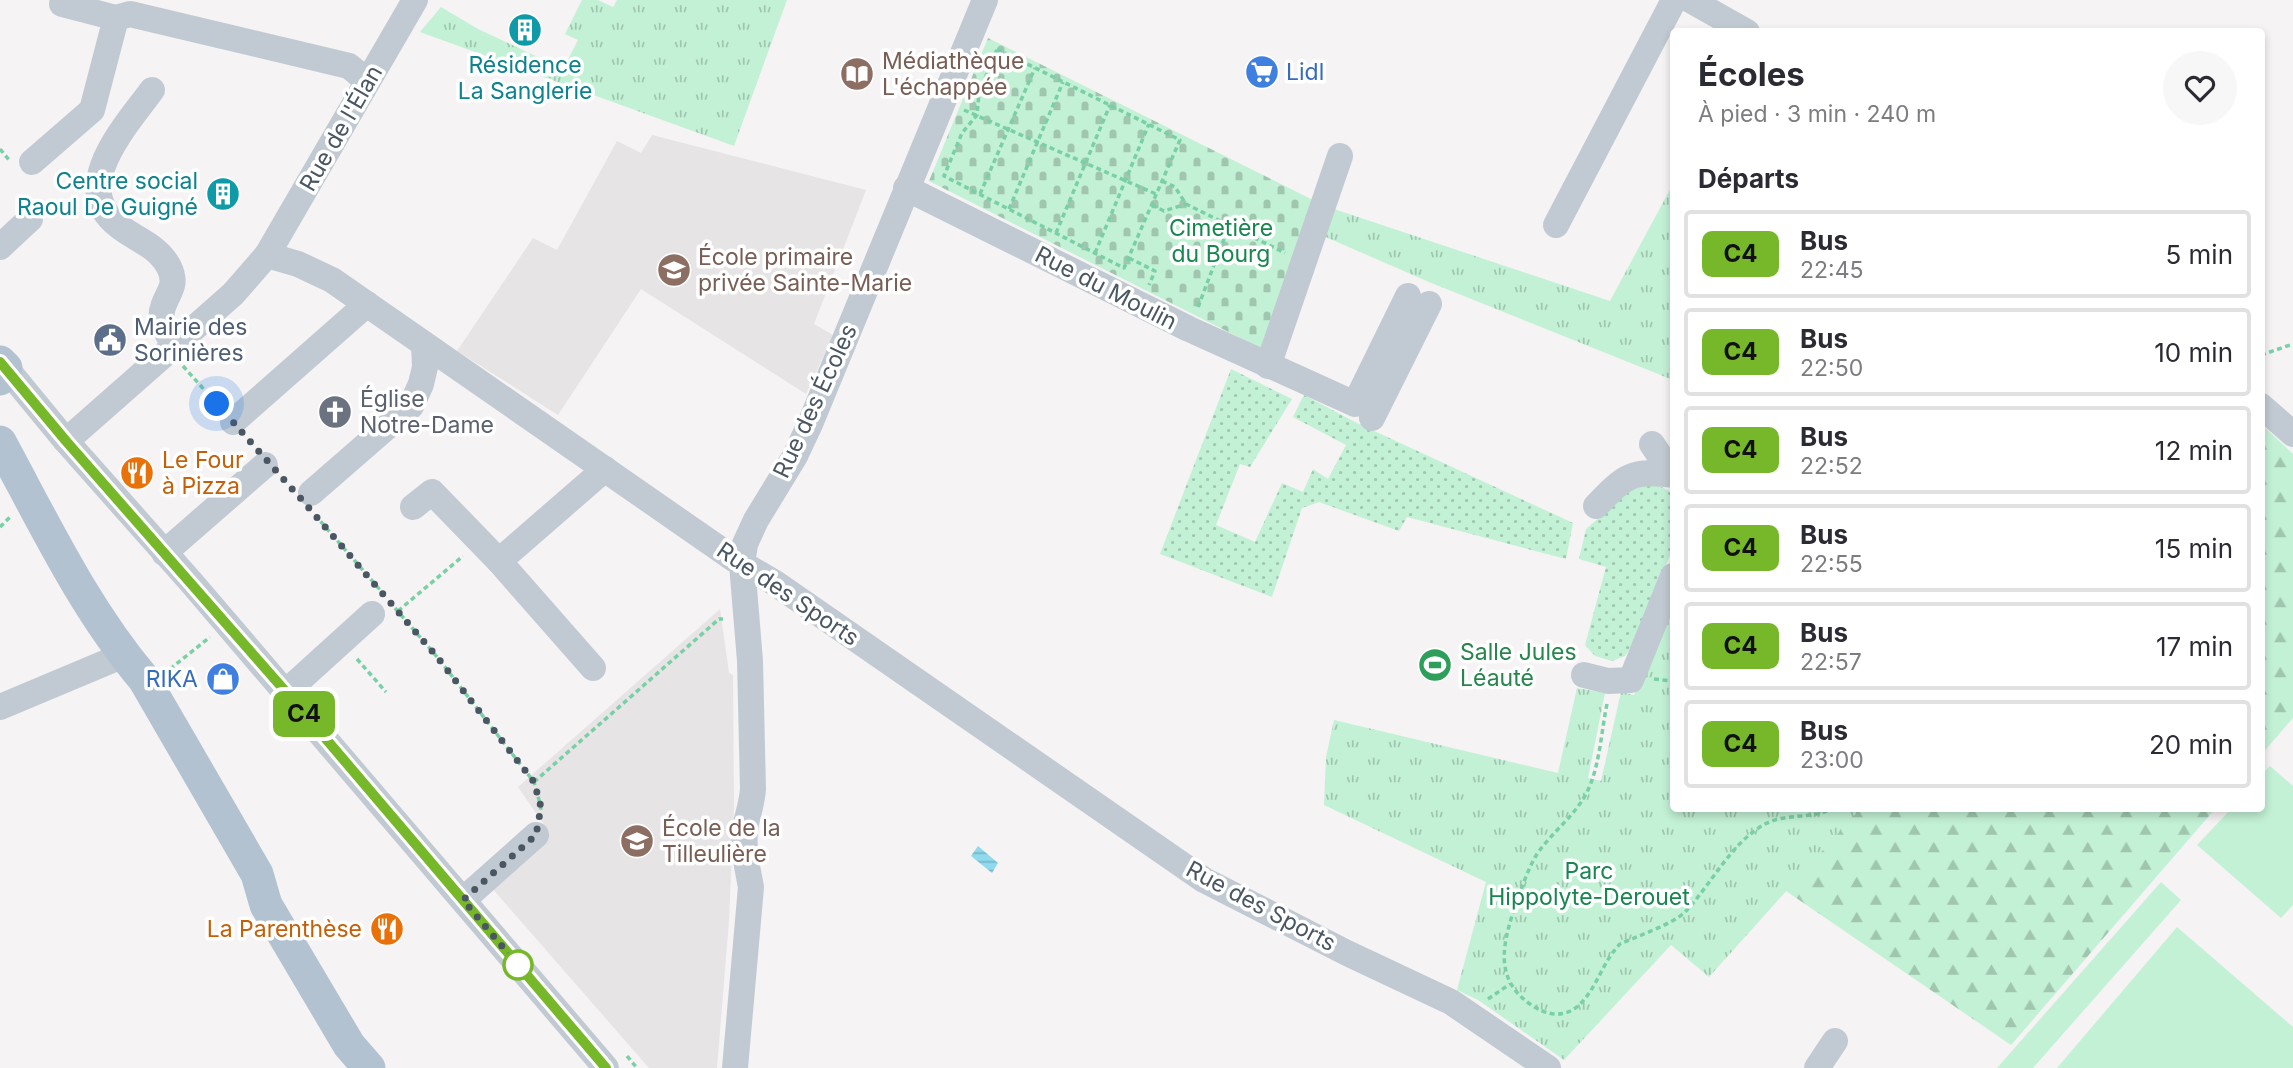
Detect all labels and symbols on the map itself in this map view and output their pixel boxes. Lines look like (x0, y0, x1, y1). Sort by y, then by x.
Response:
building icon: Résidence La Sanglerie (506, 11, 544, 49)
place label: Médiathèque L'échappée (882, 47, 1024, 101)
place label: Résidence La Sanglerie (458, 51, 592, 105)
supermarket icon: Lidl (1243, 53, 1281, 91)
library icon: Médiathèque L'échappée (838, 55, 876, 93)
place label: Lidl (1286, 58, 1324, 86)
street label: Rue de l'Élan (294, 60, 388, 196)
place label: Centre social Raoul De Guigné (17, 167, 198, 221)
building icon: Centre social Raoul De Guigné (204, 175, 242, 213)
park label: Cimetière du Bourg (1169, 214, 1273, 268)
street label: Rue du Moulin (1030, 240, 1182, 336)
place label: École primaire privée Sainte-Marie (698, 243, 912, 297)
school or university icon: École primaire privée Sainte-Marie (655, 251, 693, 289)
place label: Mairie des Sorinières (134, 313, 247, 367)
street label: Rue des Écoles (767, 320, 863, 482)
public building icon: Mairie des Sorinières (91, 321, 129, 359)
place label: Église Notre-Dame (360, 385, 494, 439)
your location (199, 386, 234, 421)
church icon: Église Notre-Dame (316, 393, 354, 431)
place label: Le Four à Pizza (162, 446, 244, 500)
restaurant icon: Le Four à Pizza (118, 454, 156, 492)
street label: Rue des Sports (712, 536, 864, 652)
place label: Salle Jules Léauté (1460, 638, 1577, 692)
sports icon: Salle Jules Léauté (1416, 646, 1454, 684)
shop icon: RIKA (204, 660, 242, 698)
place label: RIKA (146, 665, 198, 693)
line badge: C4 (272, 691, 336, 737)
place label: École de la Tilleulière (662, 814, 781, 868)
school or university icon: École de la Tilleulière (618, 822, 656, 860)
street label: Rue des Sports (1181, 855, 1341, 957)
park label: Parc Hippolyte-Derouet (1488, 857, 1690, 911)
restaurant icon: La Parenthèse (368, 910, 406, 948)
place label: La Parenthèse (207, 915, 362, 943)
unlabelled marker (503, 950, 533, 980)

